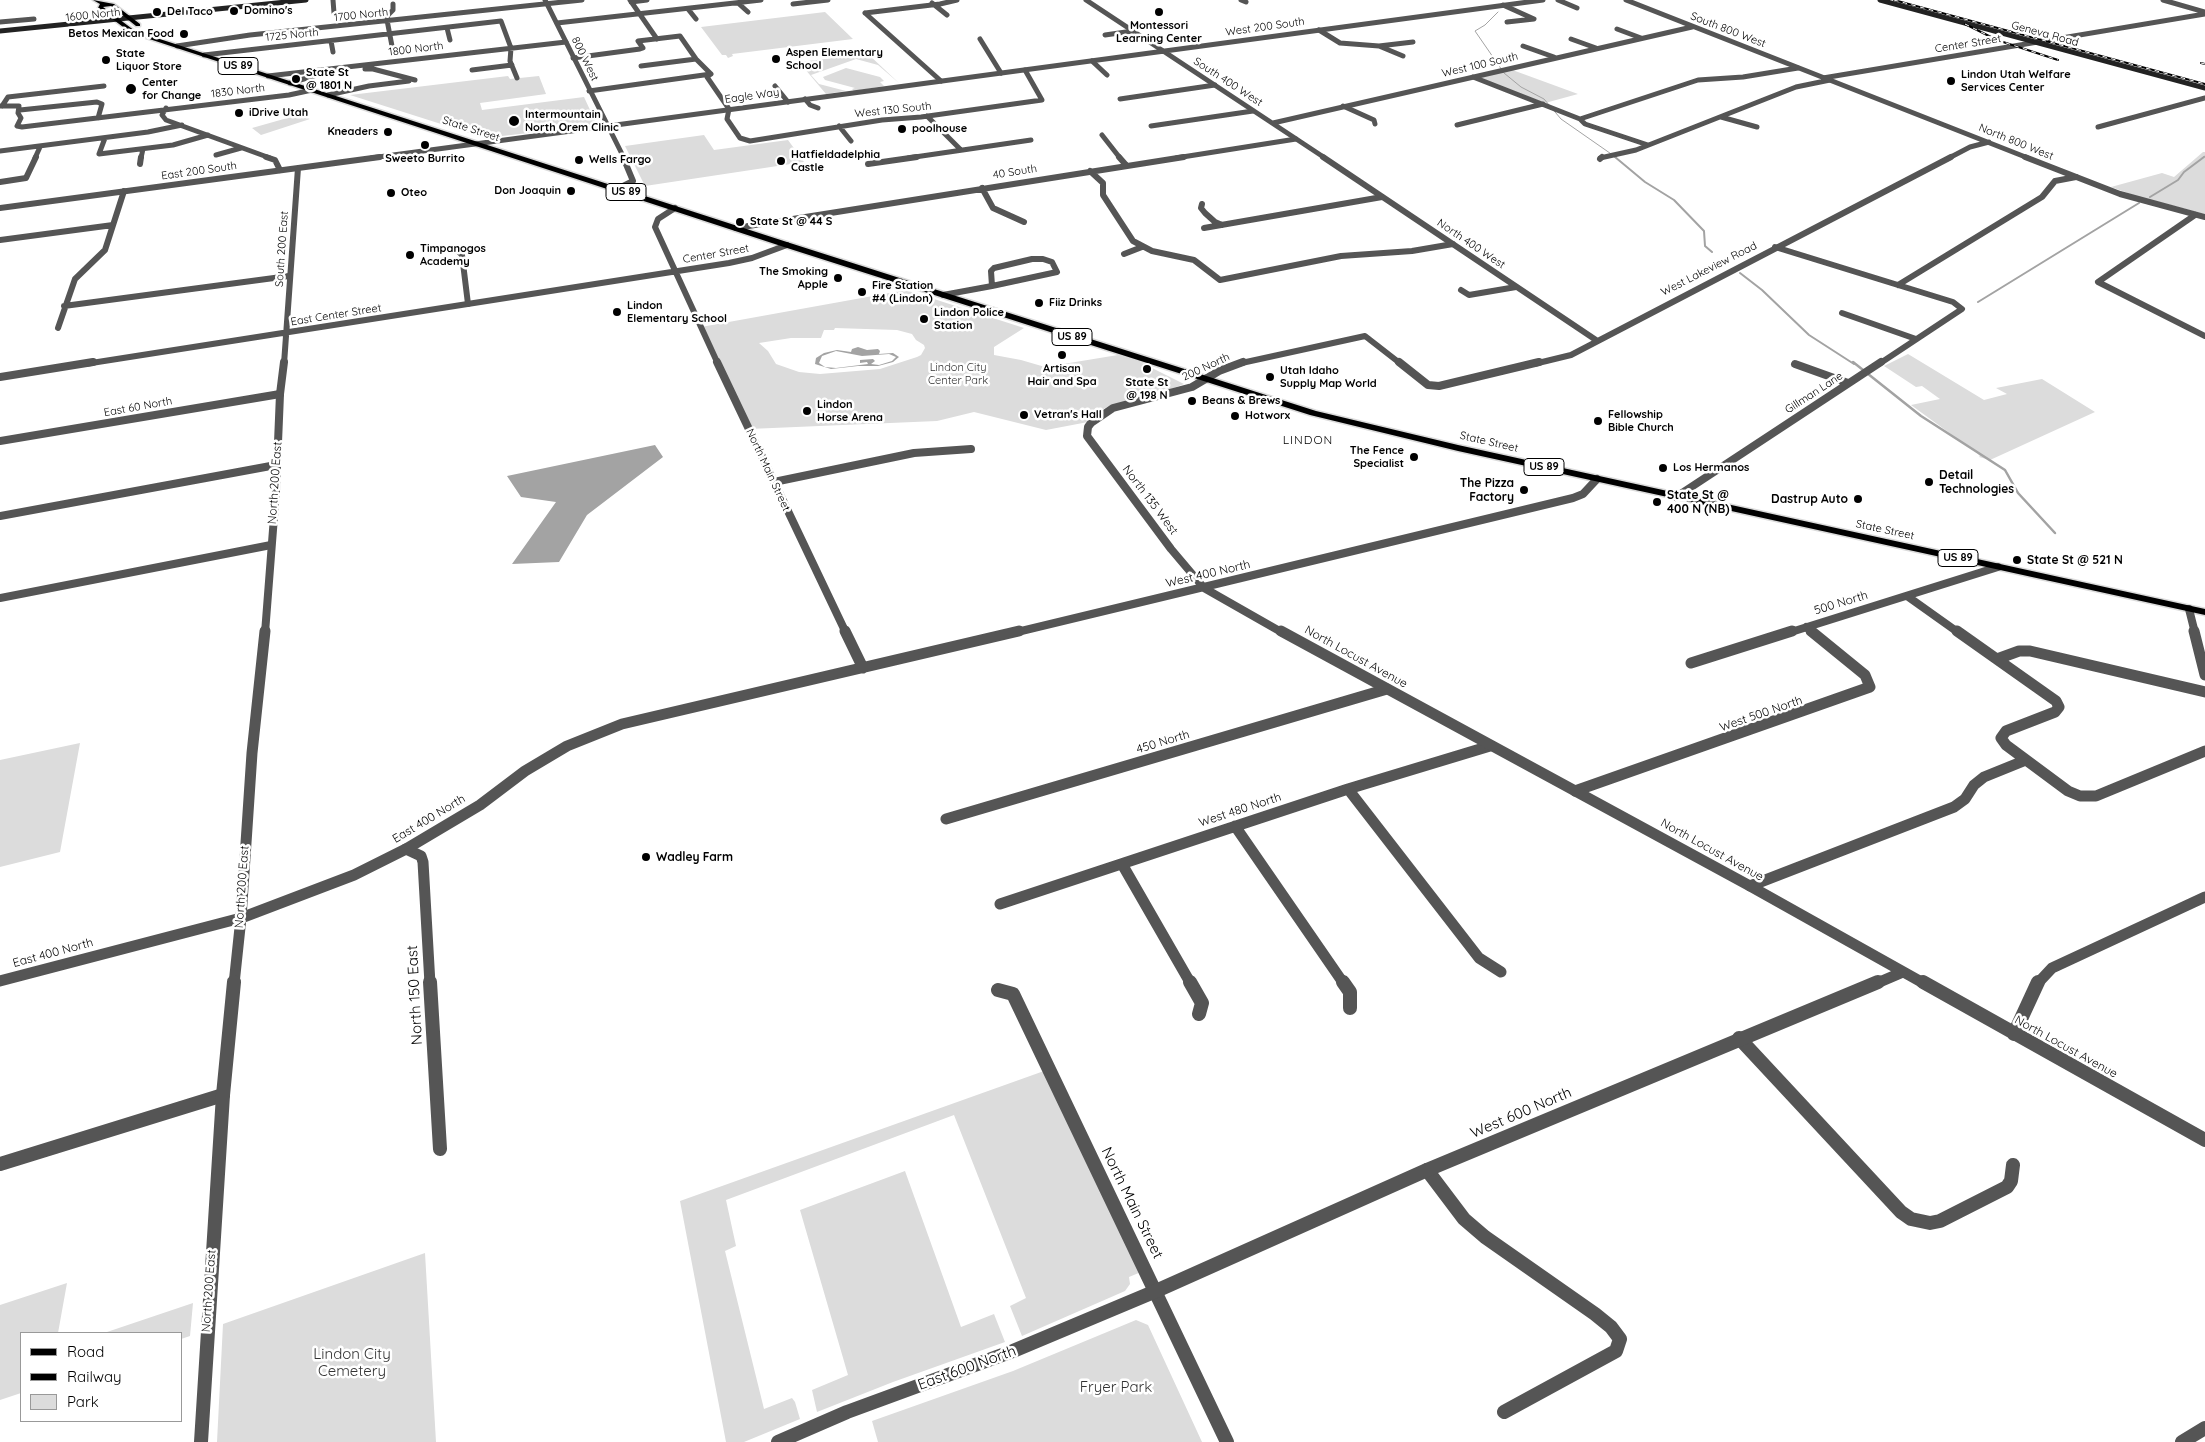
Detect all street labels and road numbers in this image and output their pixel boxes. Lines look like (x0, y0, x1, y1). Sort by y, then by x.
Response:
street label: 1600 North (65, 6, 121, 24)
street label: 1700 North (333, 6, 389, 24)
street label: South 800 West (1688, 10, 1768, 50)
street label: West 200 South (1225, 15, 1305, 39)
street label: Geneva Road (2010, 19, 2080, 49)
street label: 1725 North (265, 26, 319, 44)
street label: Center Street (1934, 32, 2002, 56)
street label: 800 West (569, 35, 601, 83)
street label: 1800 North (388, 39, 444, 59)
street label: West 100 South (1441, 50, 1519, 80)
street label: South 400 West (1191, 55, 1265, 109)
road number: US 89 (218, 58, 258, 74)
street label: 1830 North (210, 81, 266, 101)
street label: Eagle Way (724, 86, 780, 106)
street label: West 130 South (854, 99, 932, 121)
street label: State Street (441, 114, 501, 144)
street label: North 800 West (1977, 121, 2055, 163)
street label: East 200 South (160, 159, 238, 183)
street label: 40 South (992, 162, 1038, 182)
road number: US 89 (606, 183, 646, 200)
street label: South 200 East (273, 211, 291, 287)
street label: North 400 West (1434, 216, 1508, 272)
street label: West Lakeview Road (1659, 239, 1759, 299)
street label: Center Street (682, 242, 750, 266)
street label: East Center Street (290, 301, 382, 329)
road number: US 89 (1052, 328, 1092, 346)
street label: 200 North (1180, 350, 1232, 384)
street label: Gillman Lane (1783, 369, 1845, 417)
street label: East 60 North (103, 394, 173, 420)
street label: North Main Street (743, 427, 793, 513)
street label: State Street (1459, 429, 1519, 455)
street label: North 200 East (265, 441, 285, 525)
road number: US 89 (1524, 458, 1564, 476)
street label: North 135 West (1119, 462, 1181, 538)
street label: State Street (1855, 517, 1915, 543)
road number: US 89 (1938, 550, 1978, 566)
street label: West 400 North (1164, 557, 1252, 591)
street label: 500 North (1812, 588, 1870, 618)
street label: North Locust Avenue (1302, 623, 1410, 691)
street label: West 500 North (1718, 693, 1804, 735)
street label: 450 North (1135, 727, 1191, 757)
street label: West 480 North (1197, 790, 1283, 830)
street label: East 400 North (390, 792, 468, 846)
street label: North Locust Avenue (1658, 816, 1766, 884)
street label: North 200 East (232, 845, 252, 929)
street label: East 400 North (11, 935, 95, 971)
street label: North 150 East (403, 945, 427, 1045)
street label: North Locust Avenue (2012, 1013, 2120, 1081)
street label: West 600 North (1468, 1084, 1574, 1142)
street label: North Main Street (1097, 1144, 1167, 1262)
street label: North 200 East (199, 1249, 219, 1333)
street label: East 600 North (915, 1342, 1019, 1394)

